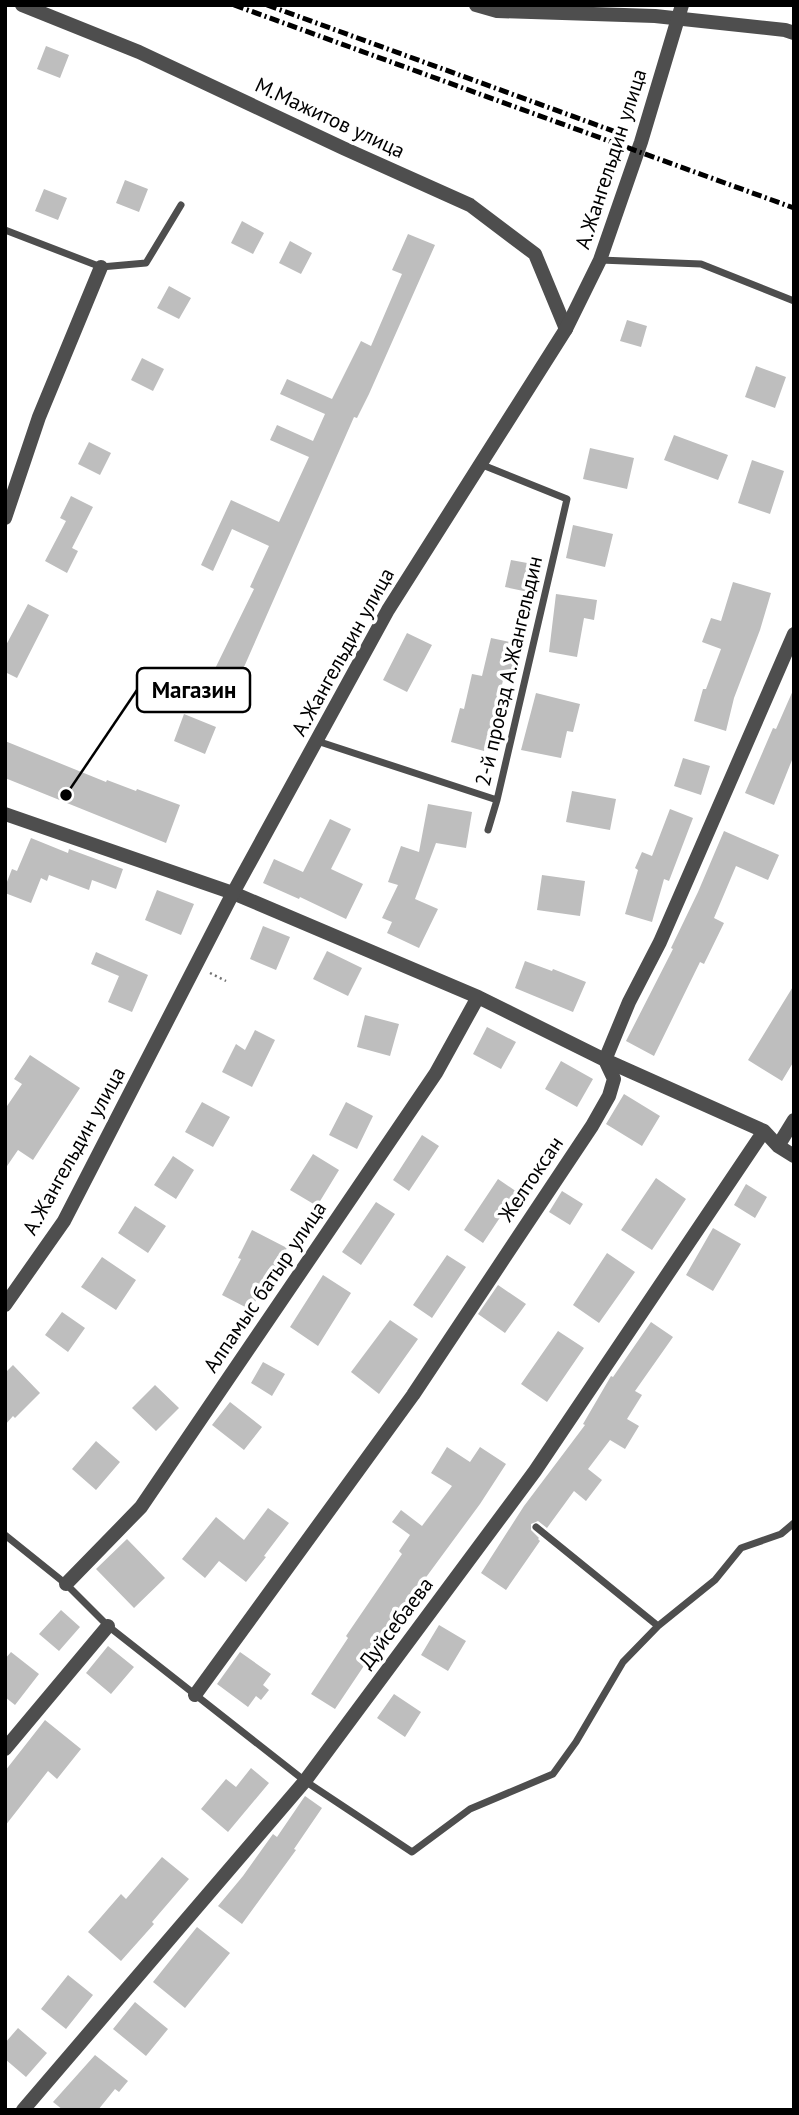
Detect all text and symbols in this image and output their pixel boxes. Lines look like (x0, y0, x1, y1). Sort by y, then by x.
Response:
street label: А.Жангельдин улица (569, 65, 652, 252)
street label: М.Мажитов улица (251, 71, 409, 164)
street label: 2-й проезд А.Жангельдин (469, 553, 548, 788)
street label: А.Жангельдин улица (285, 563, 400, 741)
callout: Магазин (137, 668, 250, 712)
text: Магазин (152, 675, 236, 704)
street label: А.Жангельдин улица (16, 1062, 131, 1240)
street label: Желтоксан (492, 1131, 569, 1227)
street label: Алпамыс батыр улица (197, 1196, 332, 1378)
street label: Дуйсебаева (352, 1572, 439, 1674)

